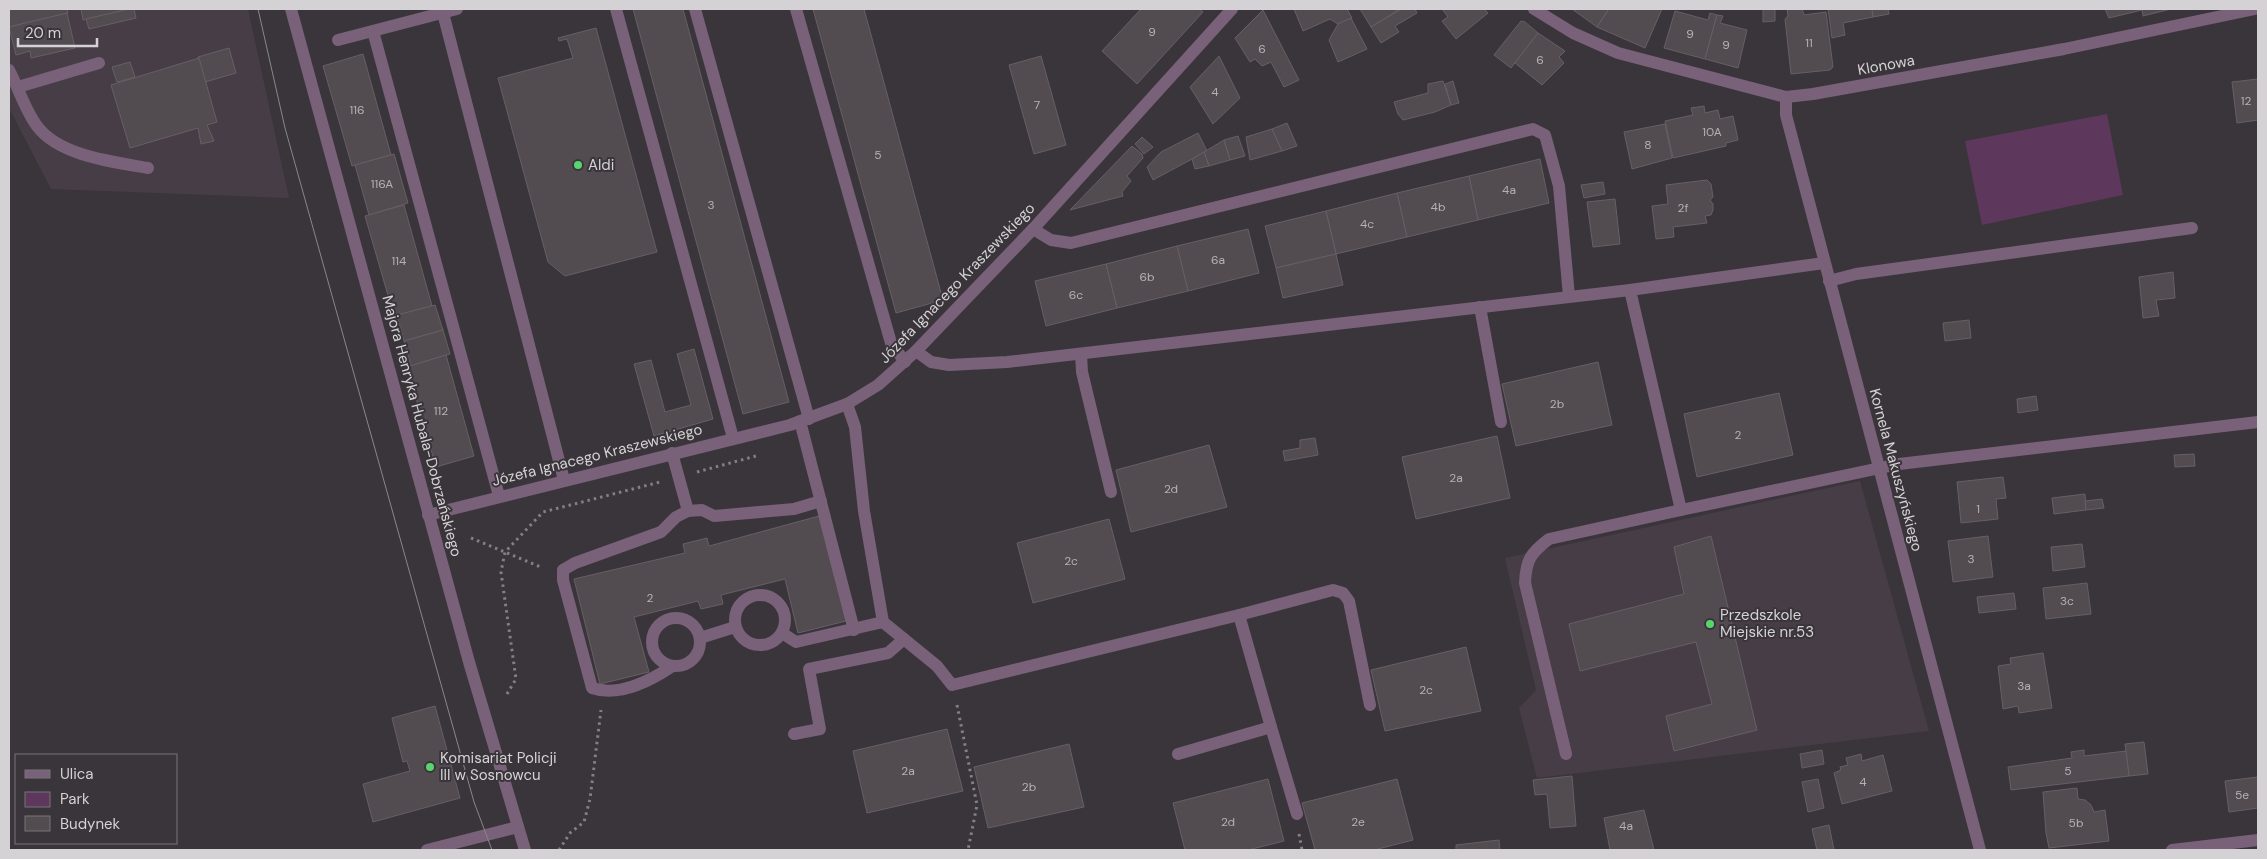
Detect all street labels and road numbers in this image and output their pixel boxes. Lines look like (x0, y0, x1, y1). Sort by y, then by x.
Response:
street label: Klonowa (1856, 50, 1916, 80)
street label: Józefa Ignacego Kraszewskiego (875, 198, 1039, 368)
street label: Majora Henryka Hubala-Dobrzańskiego (377, 293, 467, 559)
street label: Kornela Makuszyńskiego (1865, 386, 1927, 554)
street label: Józefa Ignacego Kraszewskiego (490, 419, 704, 491)

